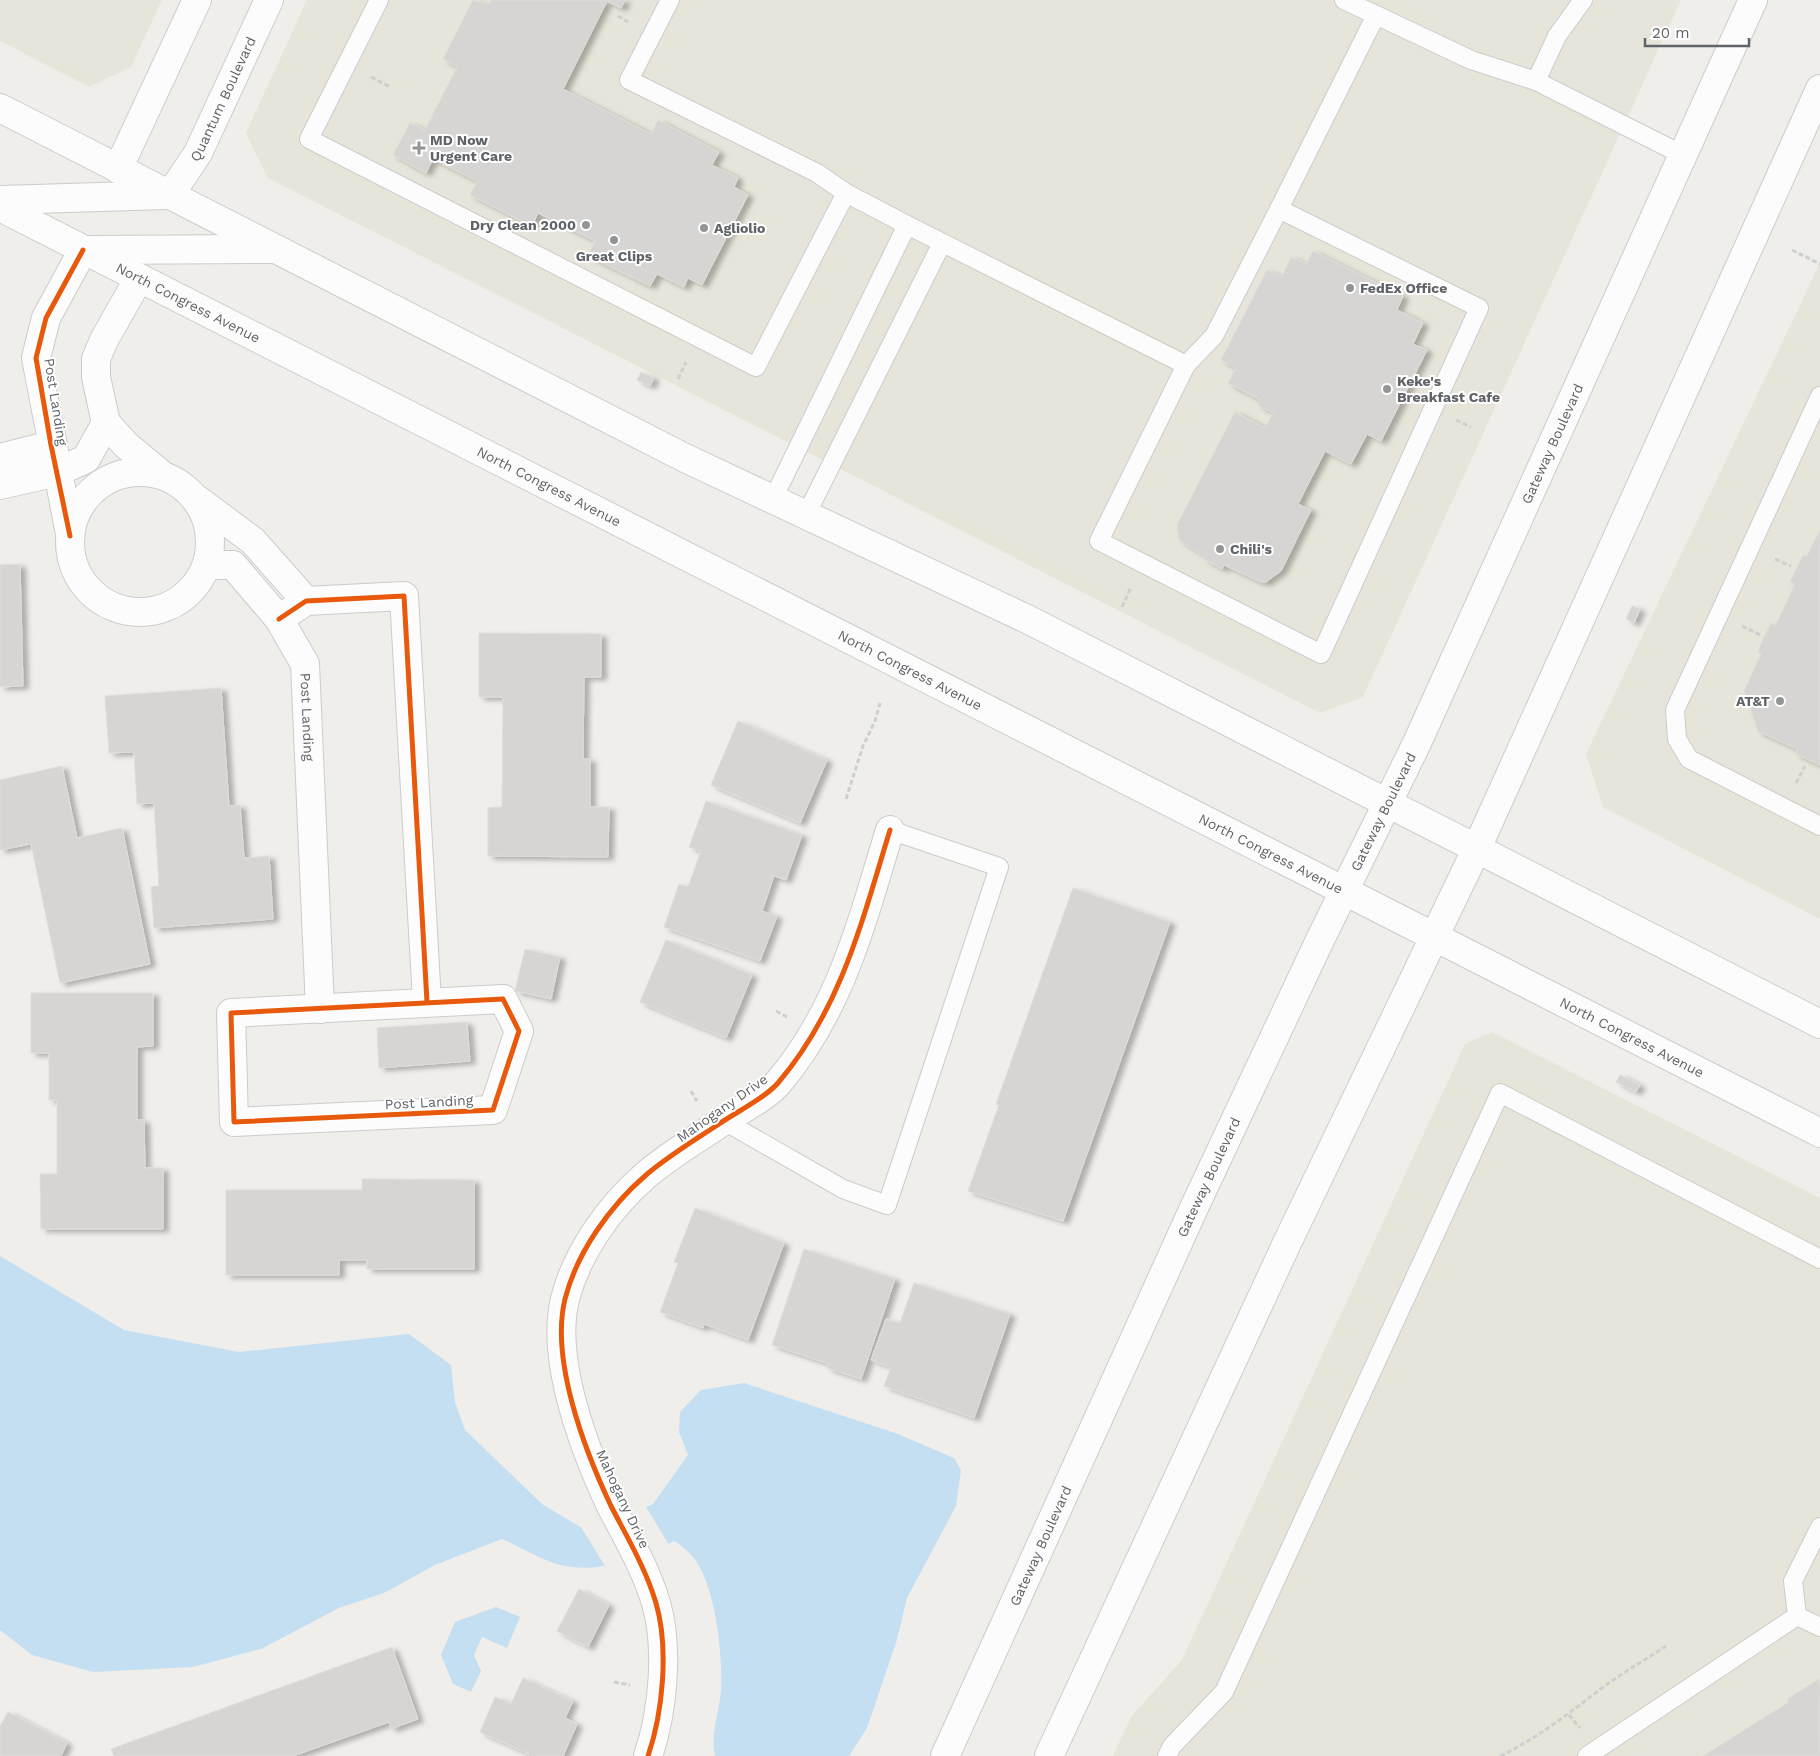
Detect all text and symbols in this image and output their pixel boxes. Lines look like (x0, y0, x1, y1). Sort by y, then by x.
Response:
scale bar (1645, 15, 1749, 47)
text: 20 m (1652, 24, 1690, 42)
street label: Quantum Boulevard (187, 34, 259, 164)
place label: MD Now Urgent Care (430, 132, 512, 164)
marker: MD Now Urgent Care (412, 141, 426, 155)
place label: Dry Clean 2000 (470, 217, 576, 233)
marker: Dry Clean 2000 (580, 219, 592, 231)
place label: Agliolio (714, 220, 765, 236)
marker: Agliolio (698, 222, 710, 234)
marker: Great Clips (608, 234, 620, 246)
place label: Great Clips (576, 248, 653, 264)
street label: North Congress Avenue (113, 259, 263, 346)
place label: FedEx Office (1360, 280, 1447, 296)
marker: FedEx Office (1344, 282, 1356, 294)
street label: Post Landing (41, 357, 71, 447)
place label: Keke's Breakfast Cafe (1397, 373, 1500, 405)
street label: Gateway Boulevard (1518, 381, 1586, 506)
marker: Keke's Breakfast Cafe (1381, 383, 1393, 395)
street label: North Congress Avenue (474, 443, 624, 530)
place label: Chili's (1230, 541, 1273, 557)
marker: Chili's (1214, 543, 1226, 555)
street label: North Congress Avenue (835, 627, 985, 713)
street label: Post Landing (297, 672, 317, 762)
place label: AT&T (1736, 693, 1770, 709)
marker: AT&T (1774, 695, 1786, 707)
street label: Gateway Boulevard (1347, 750, 1419, 874)
street label: North Congress Avenue (1196, 810, 1346, 897)
street label: North Congress Avenue (1557, 994, 1707, 1081)
street label: Mahogany Drive (674, 1071, 770, 1145)
street label: Post Landing (384, 1092, 474, 1112)
street label: Gateway Boulevard (1174, 1115, 1243, 1239)
street label: Mahogany Drive (593, 1447, 653, 1551)
street label: Gateway Boulevard (1006, 1483, 1075, 1608)

